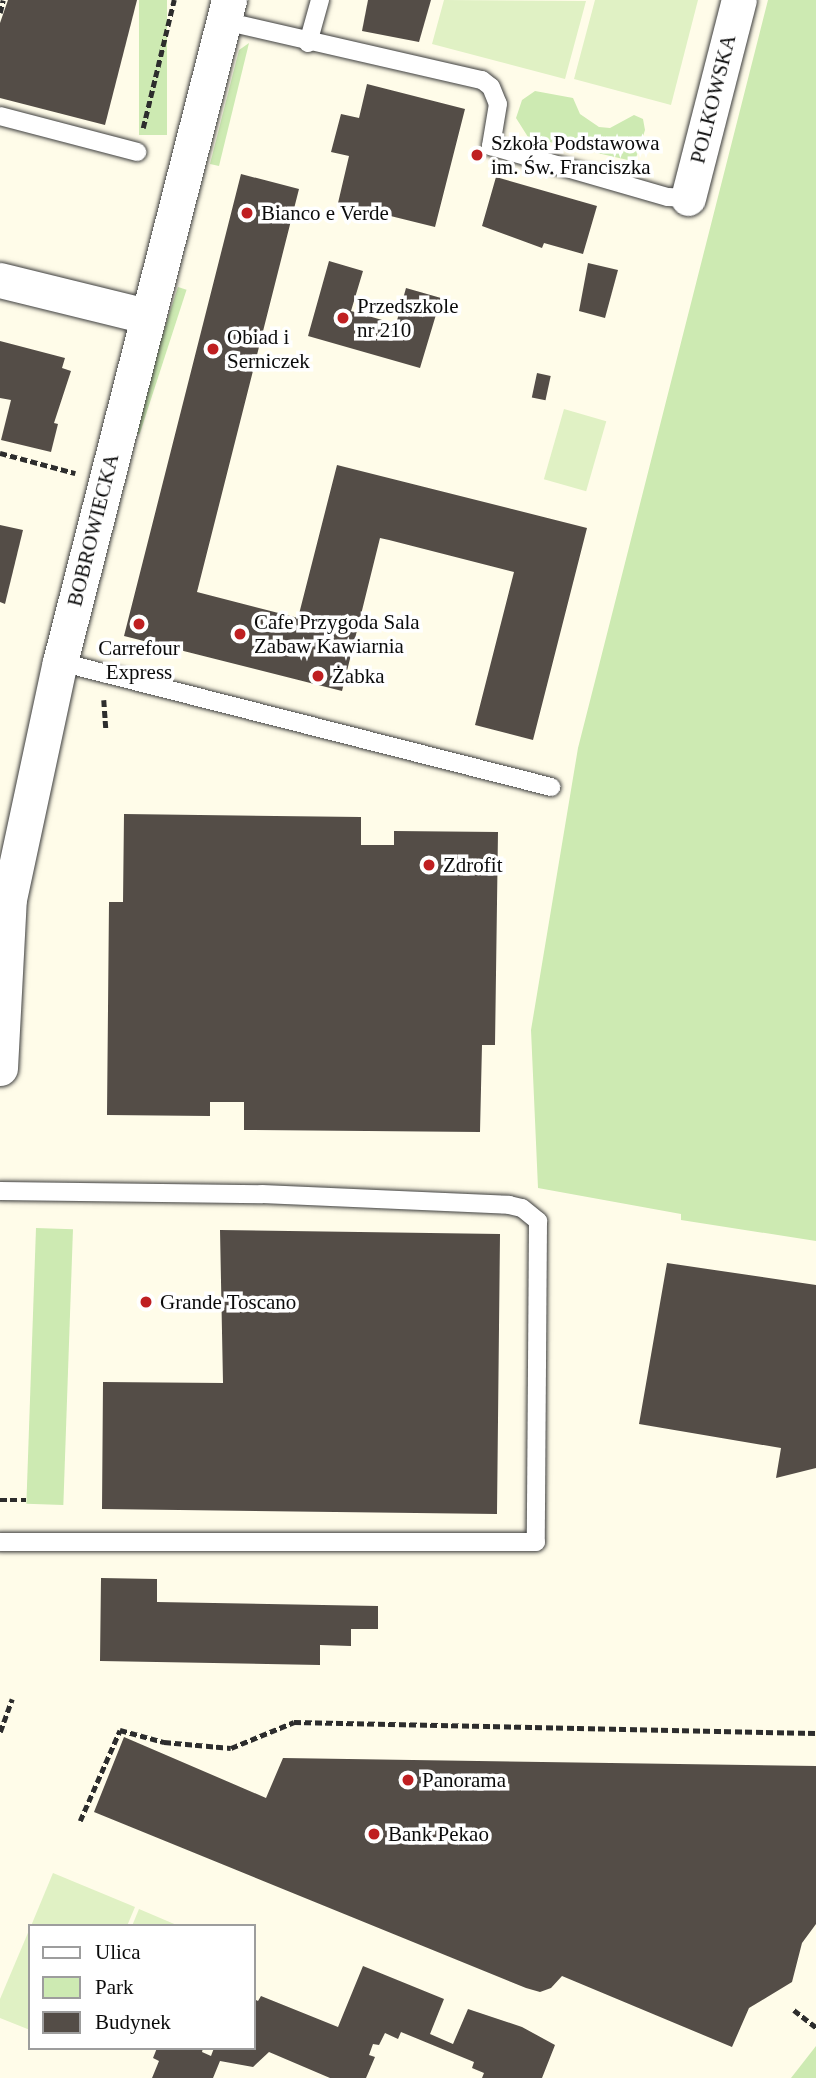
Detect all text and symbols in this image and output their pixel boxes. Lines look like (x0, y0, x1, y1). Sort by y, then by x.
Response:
street label: POLKOWSKA (685, 32, 741, 166)
place label: Szkoła Podstawowa im. Św. Franciszka (491, 130, 660, 180)
marker: Szkoła Podstawowa im. Św. Franciszka (469, 147, 485, 163)
place label: Bianco e Verde (261, 200, 389, 226)
marker: Bianco e Verde (239, 205, 255, 221)
place label: Przedszkole nr 210 (357, 293, 458, 343)
marker: Przedszkole nr 210 (335, 310, 351, 326)
place label: Obiad i Serniczek (227, 324, 310, 374)
marker: Obiad i Serniczek (205, 341, 221, 357)
street label: BOBROWIECKA (62, 451, 124, 609)
place label: Cafe Przygoda Sala Zabaw Kawiarnia (254, 609, 420, 659)
marker: Carrefour Express (131, 616, 147, 632)
marker: Cafe Przygoda Sala Zabaw Kawiarnia (232, 626, 248, 642)
place label: Carrefour Express (98, 635, 180, 685)
place label: Żabka (332, 663, 384, 689)
marker: Żabka (310, 668, 326, 684)
place label: Zdrofit (443, 852, 502, 878)
marker: Zdrofit (421, 857, 437, 873)
place label: Grande Toscano (160, 1289, 297, 1315)
marker: Grande Toscano (138, 1294, 154, 1310)
place label: Panorama (422, 1767, 506, 1793)
marker: Panorama (400, 1772, 416, 1788)
place label: Bank Pekao (388, 1821, 489, 1847)
marker: Bank Pekao (366, 1826, 382, 1842)
legend (28, 1924, 256, 2050)
text: Ulica (95, 1940, 140, 1964)
text: Park (95, 1975, 134, 1999)
text: Budynek (95, 2010, 171, 2034)

